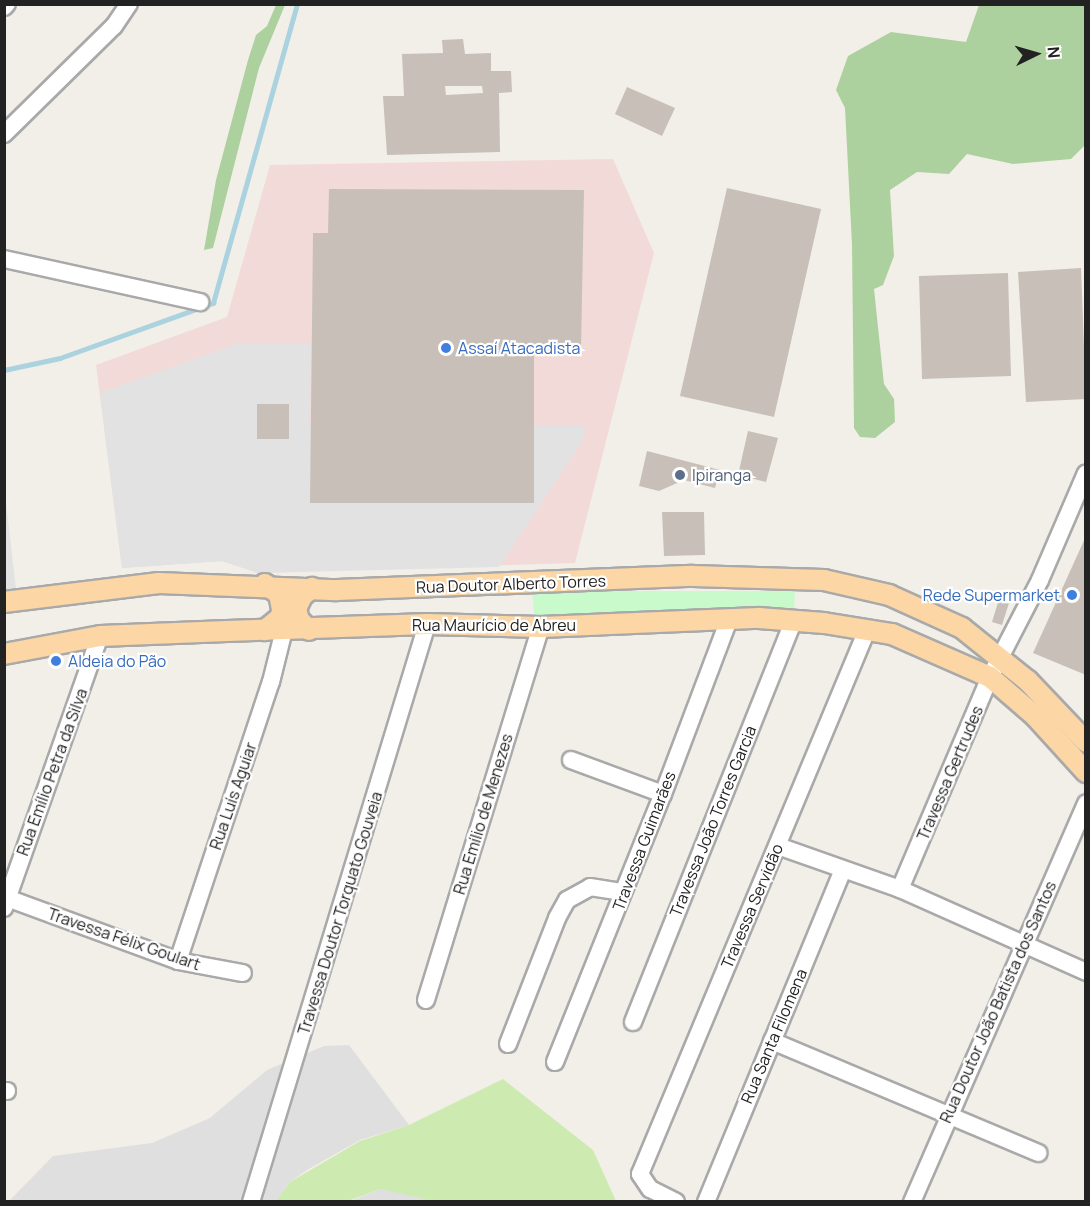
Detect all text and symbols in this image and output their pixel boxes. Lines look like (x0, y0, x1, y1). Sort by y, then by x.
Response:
north arrow (1006, 24, 1066, 84)
text: N (1042, 46, 1065, 59)
place label: Assaí Atacadista (458, 338, 580, 358)
marker: Assaí Atacadista (439, 341, 453, 355)
place label: Ipiranga (692, 465, 751, 485)
marker: Ipiranga (673, 468, 687, 482)
street label: Rua Doutor Alberto Torres (416, 571, 606, 597)
place label: Rede Supermarket (923, 585, 1060, 605)
marker: Rede Supermarket (1065, 588, 1079, 602)
street label: Rua Maurício de Abreu (412, 615, 576, 635)
place label: Aldeia do Pão (68, 651, 166, 671)
marker: Aldeia do Pão (49, 654, 63, 668)
street label: Rua Emílio Petra da Silva (13, 686, 91, 858)
street label: Travessa Gertrudes (913, 703, 987, 843)
street label: Travessa João Torres Garcia (666, 723, 760, 919)
street label: Rua Emílio de Menezes (449, 731, 517, 897)
street label: Rua Luís Aguiar (206, 740, 260, 852)
street label: Travessa Guimarães (609, 769, 679, 913)
street label: Travessa Doutor Torquato Gouveia (294, 789, 386, 1037)
street label: Travessa Servidão (717, 841, 787, 971)
street label: Rua Doutor João Batista dos Santos (936, 878, 1060, 1126)
street label: Travessa Félix Goulart (45, 904, 203, 974)
street label: Rua Santa Filomena (737, 966, 811, 1106)

